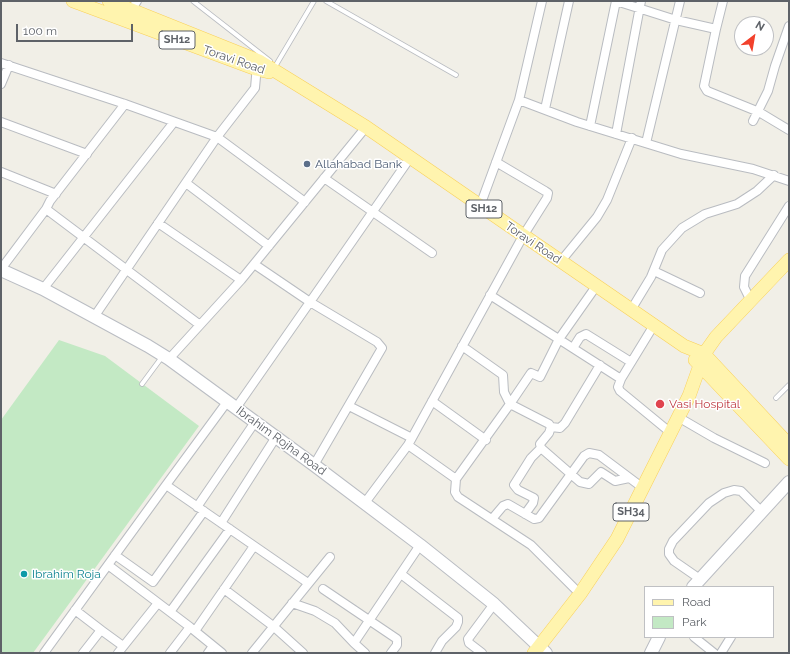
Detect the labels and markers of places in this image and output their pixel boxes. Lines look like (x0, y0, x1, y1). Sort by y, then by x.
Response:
place label: Allahabad Bank (315, 157, 402, 171)
marker: Allahabad Bank (302, 159, 312, 169)
place label: Vasi Hospital (669, 397, 740, 411)
marker: Vasi Hospital (654, 398, 666, 410)
place label: Ibrahim Roja (32, 567, 101, 581)
marker: Ibrahim Roja (19, 569, 29, 579)

